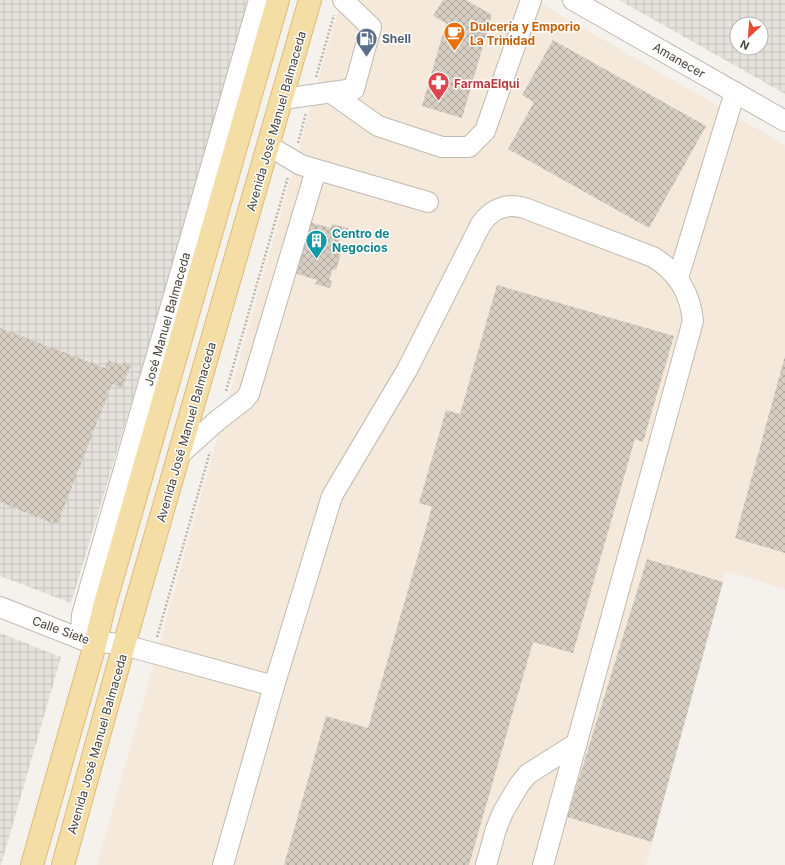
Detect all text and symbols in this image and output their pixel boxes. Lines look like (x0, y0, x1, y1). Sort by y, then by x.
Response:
north arrow (729, 16, 769, 56)
place label: Dulcería y Emporio La Trinidad (470, 19, 580, 48)
cafe icon: Dulcería y Emporio La Trinidad (441, 20, 467, 53)
fuel station icon: Shell (353, 25, 379, 58)
street label: Avenida José Manuel Balmaceda (243, 29, 309, 213)
place label: Shell (382, 31, 411, 46)
text: N (738, 37, 751, 53)
street label: Amanecer (650, 39, 708, 81)
pharmacy icon: FarmaElqui (426, 70, 452, 103)
place label: FarmaElqui (454, 76, 520, 91)
place label: Centro de Negocios (332, 226, 389, 255)
building icon: Centro de Negocios (304, 227, 330, 260)
street label: José Manuel Balmaceda (141, 250, 193, 388)
street label: Avenida José Manuel Balmaceda (153, 340, 219, 524)
street label: Calle Siete (30, 613, 92, 647)
street label: Avenida José Manuel Balmaceda (64, 652, 130, 836)

